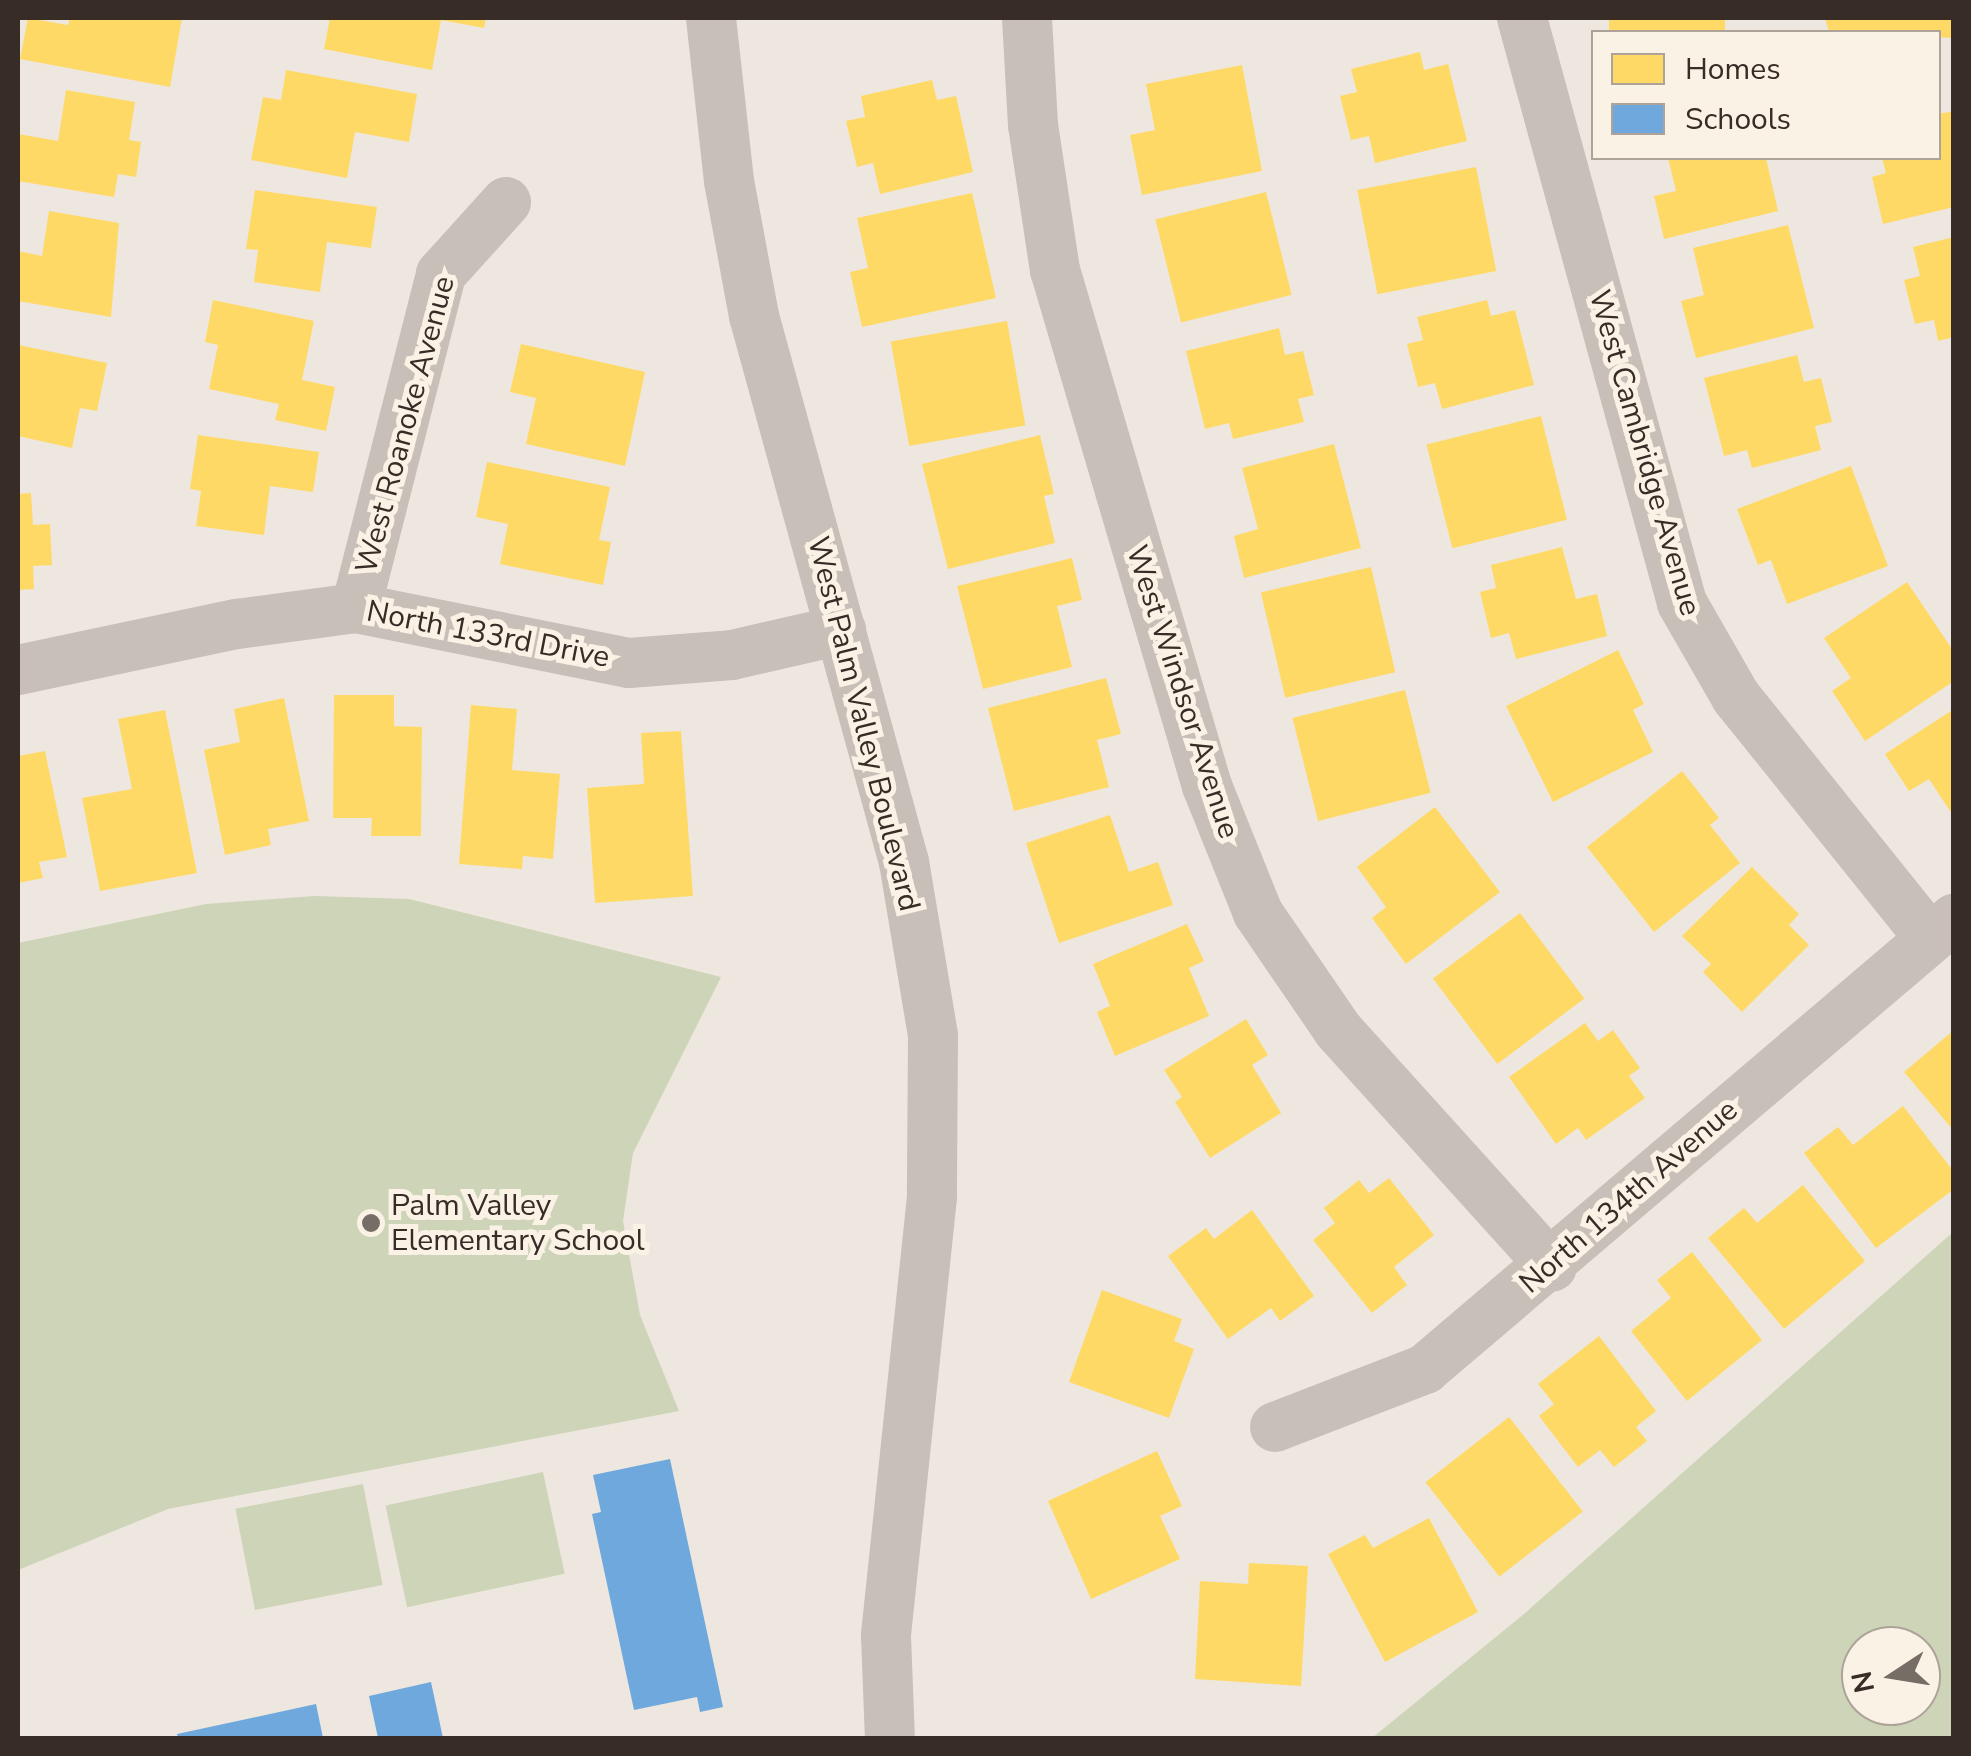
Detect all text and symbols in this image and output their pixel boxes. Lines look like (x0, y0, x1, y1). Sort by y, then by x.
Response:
legend (1591, 30, 1941, 160)
text: Homes (1685, 49, 1781, 90)
text: Schools (1685, 99, 1791, 140)
street label: West Roanoke Avenue (349, 272, 463, 578)
street label: West Cambridge Avenue (1580, 286, 1708, 620)
street label: West Palm Valley Boulevard (799, 533, 927, 915)
street label: West Windsor Avenue (1118, 541, 1246, 843)
street label: North 133rd Drive (364, 594, 612, 676)
street label: North 134th Avenue (1513, 1093, 1745, 1301)
place label: Palm Valley Elementary School (391, 1188, 645, 1258)
marker: Palm Valley Elementary School (360, 1212, 382, 1234)
north arrow (1841, 1626, 1941, 1726)
text: N (1843, 1668, 1884, 1696)

